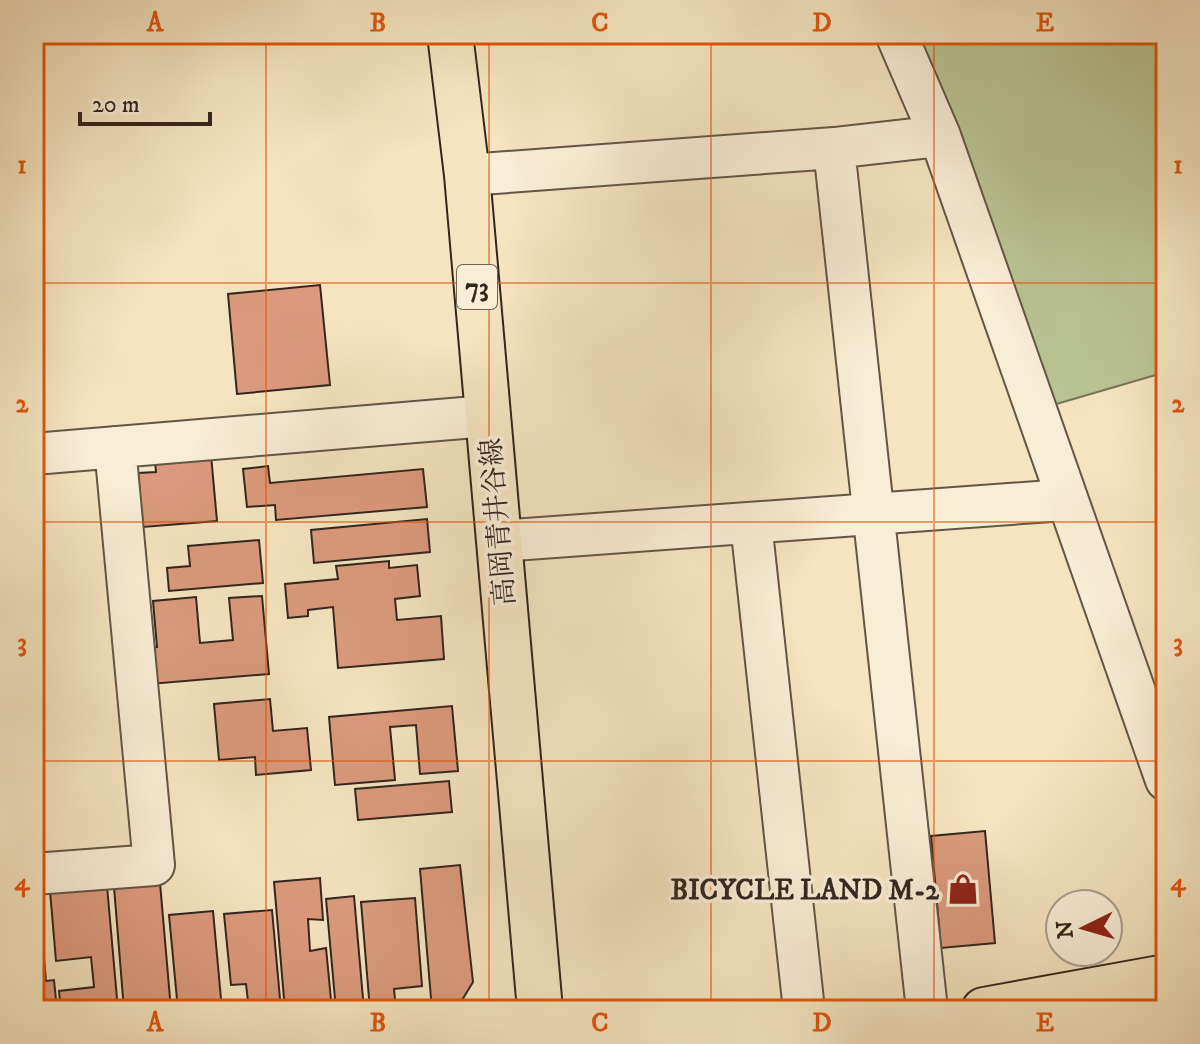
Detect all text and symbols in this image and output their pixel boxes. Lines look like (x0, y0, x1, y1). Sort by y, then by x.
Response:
text: A (146, 7, 165, 40)
text: B (370, 7, 386, 40)
text: C (591, 7, 609, 40)
text: D (812, 7, 832, 40)
text: E (1036, 7, 1054, 40)
scale bar (80, 76, 210, 126)
text: 20 m (92, 90, 140, 120)
text: 1 (17, 149, 27, 182)
text: 1 (1173, 149, 1183, 182)
road number: 73 (457, 265, 497, 309)
text: 2 (16, 388, 30, 421)
text: 2 (1172, 388, 1186, 421)
street label: 高岡青井谷線 (474, 437, 523, 607)
text: 3 (17, 627, 27, 660)
text: 3 (1173, 627, 1183, 660)
text: 4 (15, 866, 31, 899)
text: 4 (1171, 866, 1187, 899)
shop icon: BICYCLE LAND M-2 (946, 872, 980, 906)
place label: BICYCLE LAND M-2 (671, 873, 939, 908)
north arrow (1044, 888, 1124, 968)
text: N (1051, 919, 1080, 940)
text: A (146, 1007, 165, 1040)
text: B (370, 1007, 386, 1040)
text: C (591, 1007, 609, 1040)
text: D (812, 1007, 832, 1040)
text: E (1036, 1007, 1054, 1040)

